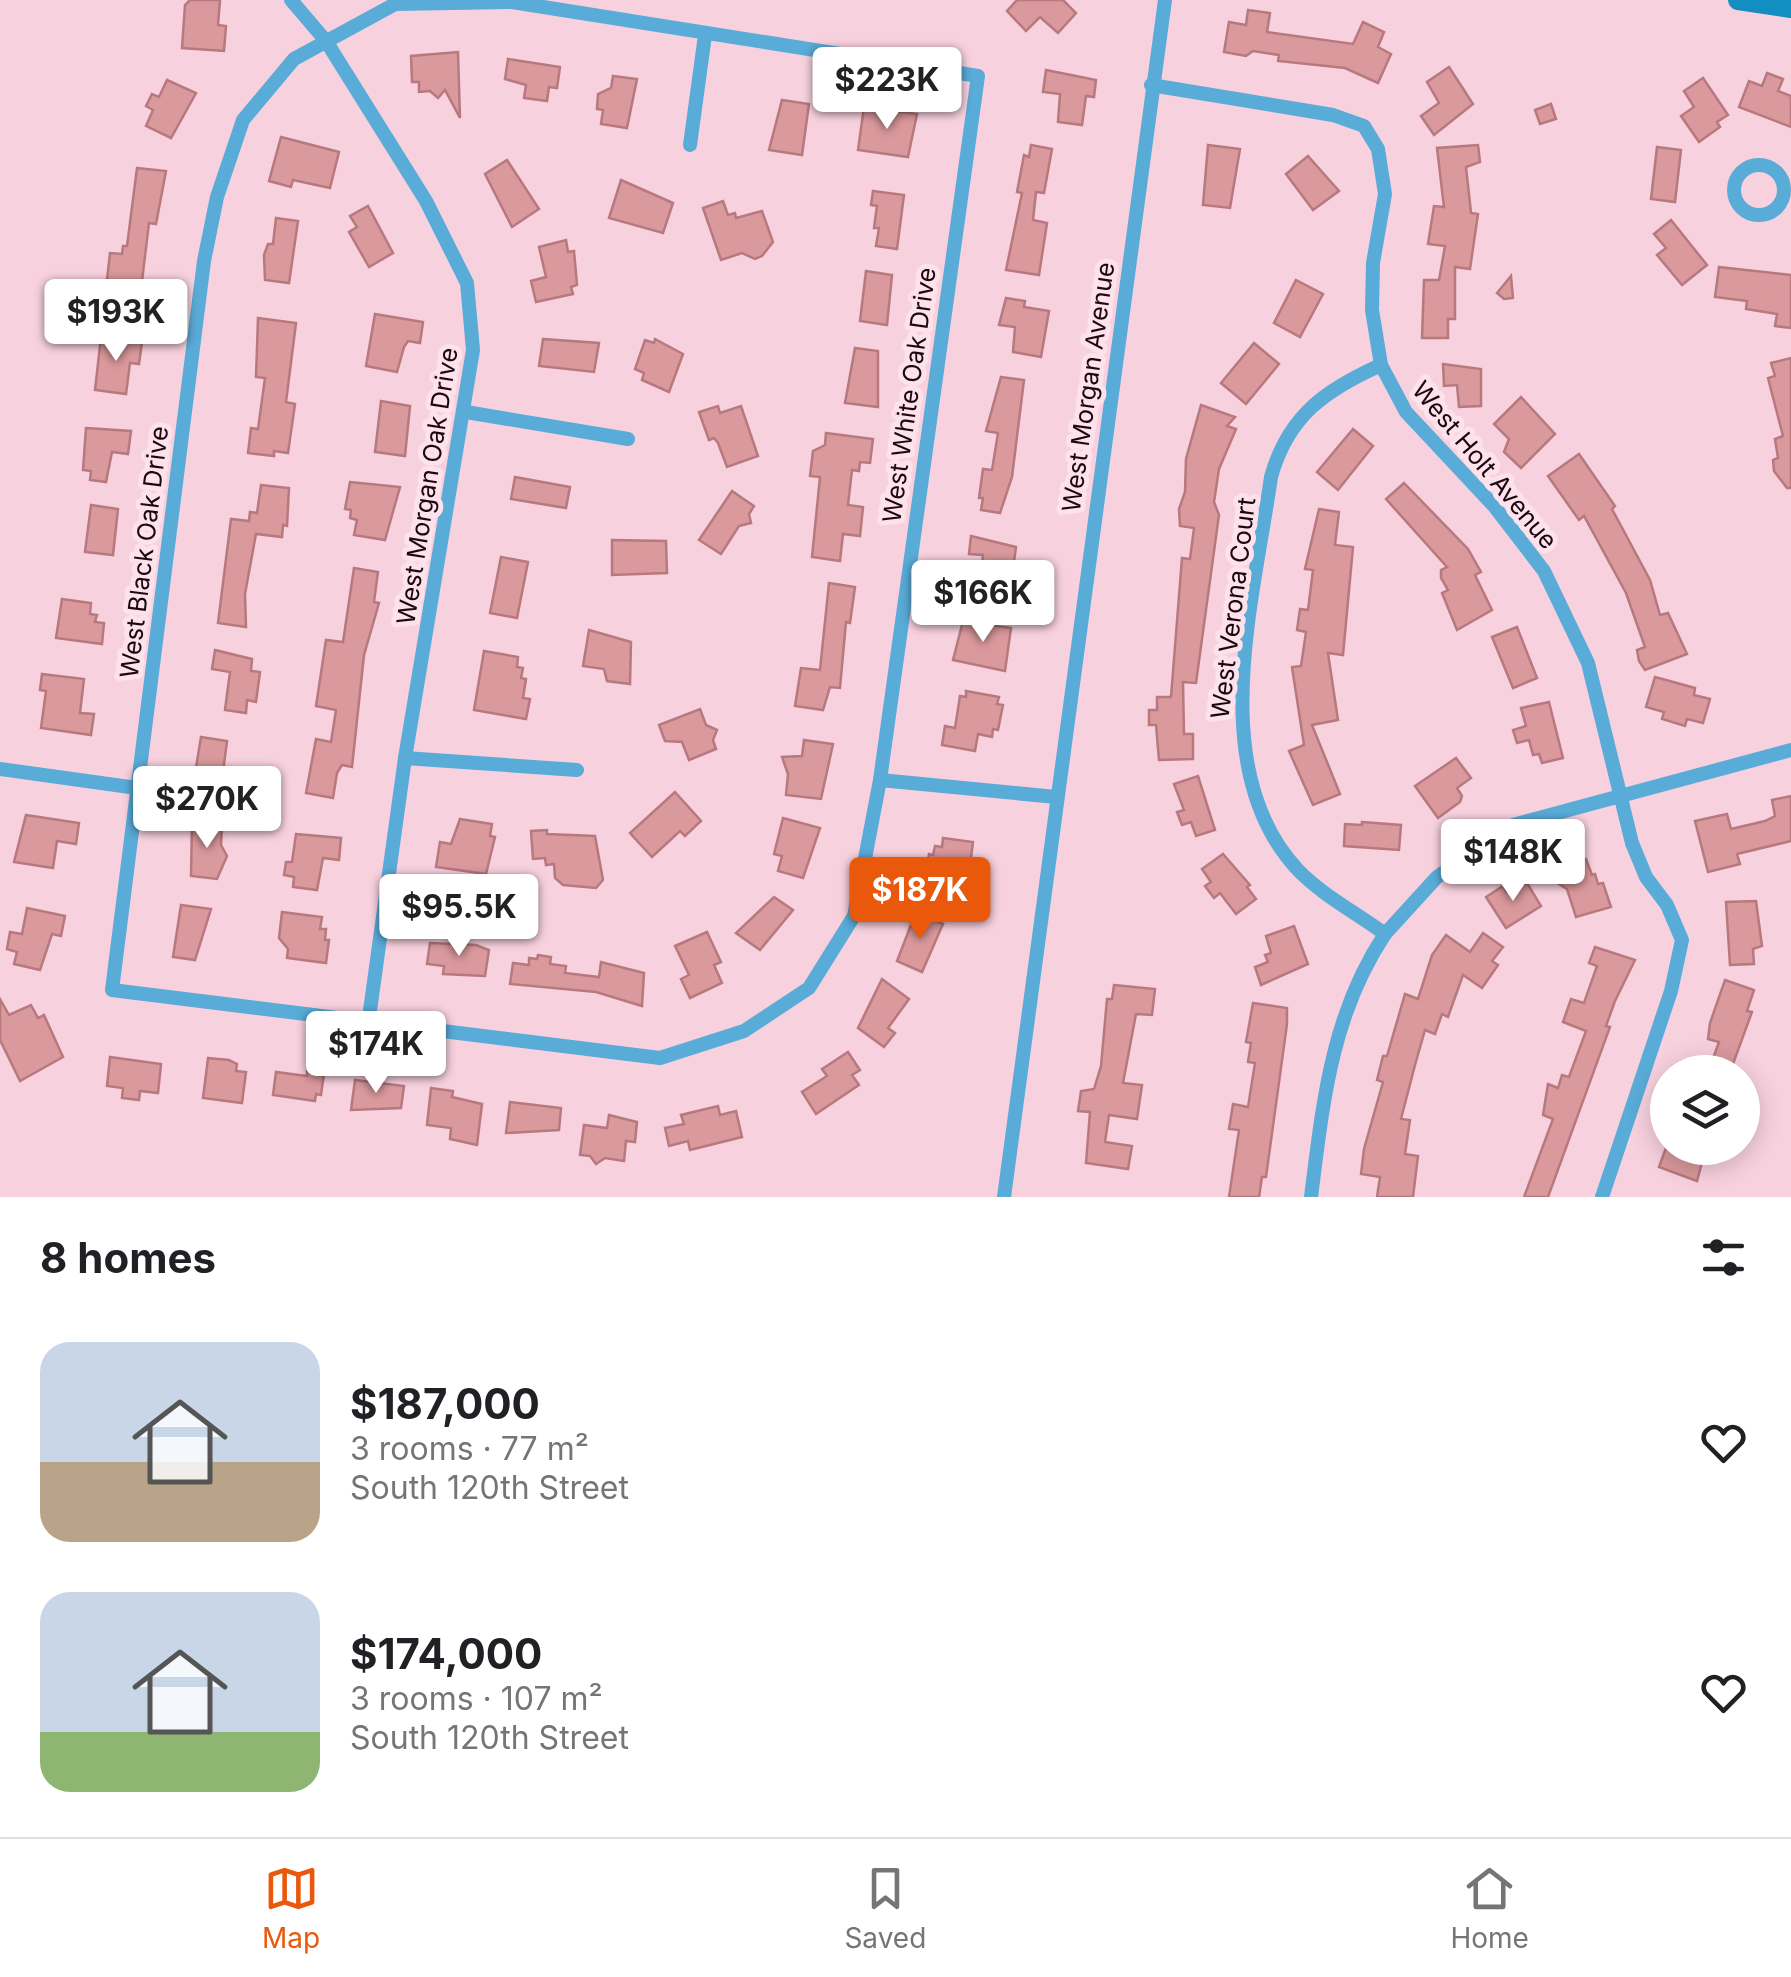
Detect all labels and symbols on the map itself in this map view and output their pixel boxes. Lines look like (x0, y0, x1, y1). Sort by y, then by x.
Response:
pin: $223K (817, 47, 957, 132)
street label: West Morgan Avenue (1056, 260, 1120, 514)
street label: West White Oak Drive (876, 266, 942, 524)
pin: $193K (46, 279, 186, 364)
street label: West Morgan Oak Drive (390, 345, 464, 627)
street label: West Holt Avenue (1406, 375, 1564, 555)
street label: West Black Oak Drive (114, 424, 174, 680)
street label: West Verona Court (1205, 496, 1261, 720)
pin: $166K (913, 560, 1053, 645)
pin: $270K (137, 766, 277, 851)
pin: $148K (1443, 819, 1583, 904)
pin: $187K (850, 857, 990, 942)
pin: $95.5K (378, 874, 540, 959)
pin: $174K (306, 1011, 446, 1096)

